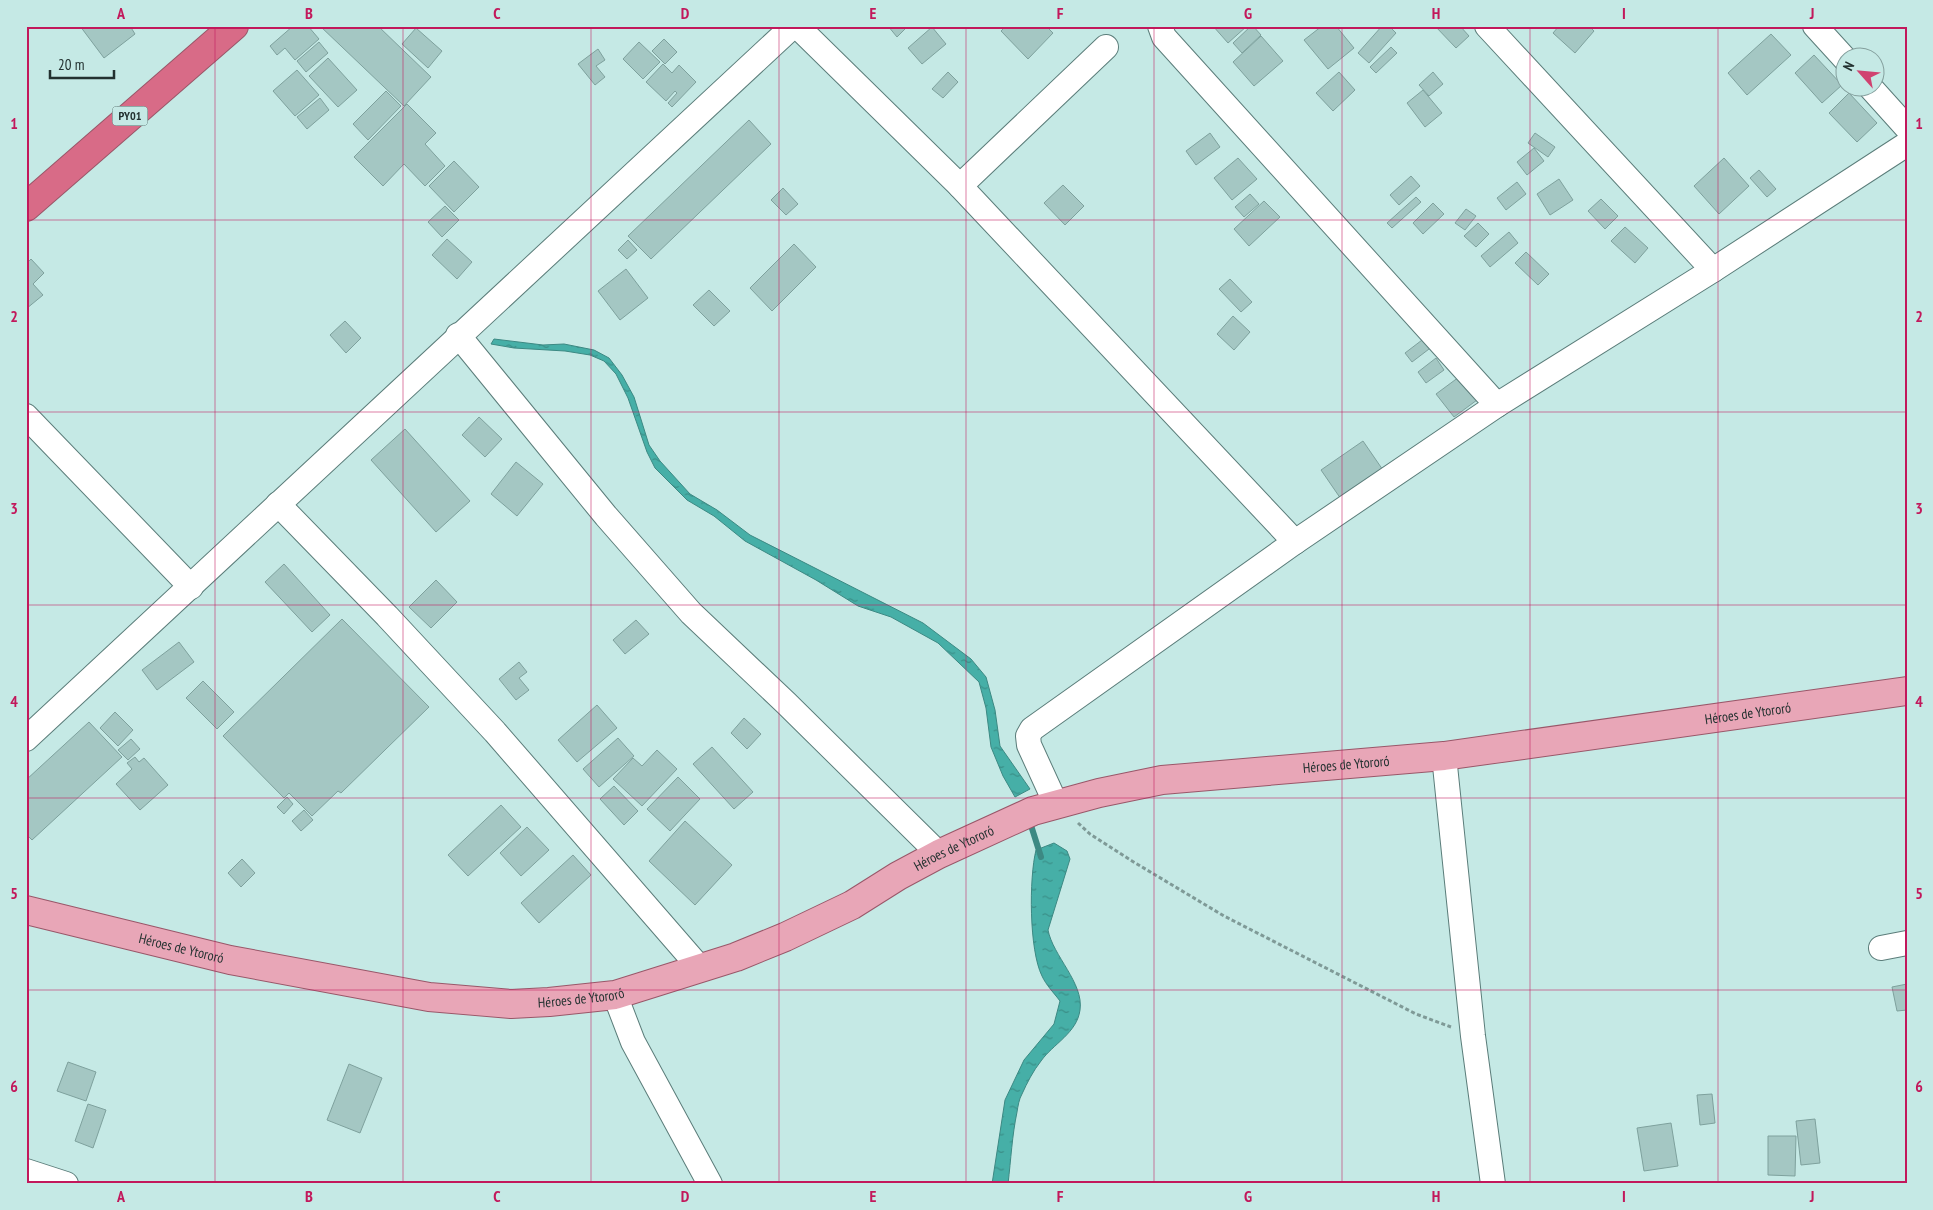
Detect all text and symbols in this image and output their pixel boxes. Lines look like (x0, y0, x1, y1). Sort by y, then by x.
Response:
text: A (116, 3, 126, 23)
text: B (305, 3, 313, 23)
text: C (493, 3, 501, 23)
text: D (681, 3, 690, 23)
text: E (870, 3, 877, 23)
text: F (1057, 3, 1064, 23)
text: G (1244, 3, 1252, 23)
text: H (1432, 3, 1440, 23)
text: I (1622, 3, 1626, 23)
text: J (1809, 3, 1814, 23)
scale bar (50, 48, 114, 80)
north arrow (1836, 48, 1886, 98)
text: 20 m (58, 55, 84, 74)
text: N (1839, 59, 1858, 74)
road number: PY01 (112, 106, 148, 125)
text: 1 (10, 113, 18, 133)
text: 1 (1915, 113, 1923, 133)
text: 2 (10, 306, 18, 326)
text: 2 (1915, 306, 1923, 326)
text: 3 (10, 498, 18, 518)
text: 3 (1915, 498, 1923, 518)
text: 4 (10, 691, 18, 711)
text: 4 (1915, 691, 1923, 711)
street label: Héroes de Ytororó (1704, 698, 1792, 728)
street label: Héroes de Ytororó (1302, 752, 1390, 777)
street label: Héroes de Ytororó (911, 821, 997, 875)
text: 5 (10, 883, 18, 903)
text: 5 (1915, 883, 1923, 903)
street label: Héroes de Ytororó (137, 929, 226, 967)
street label: Héroes de Ytororó (537, 984, 626, 1012)
text: 6 (10, 1076, 18, 1096)
text: 6 (1915, 1076, 1923, 1096)
text: A (116, 1186, 126, 1206)
text: B (305, 1186, 313, 1206)
text: C (493, 1186, 501, 1206)
text: D (681, 1186, 690, 1206)
text: E (870, 1186, 877, 1206)
text: F (1057, 1186, 1064, 1206)
text: G (1244, 1186, 1252, 1206)
text: H (1432, 1186, 1440, 1206)
text: I (1622, 1186, 1626, 1206)
text: J (1809, 1186, 1814, 1206)

